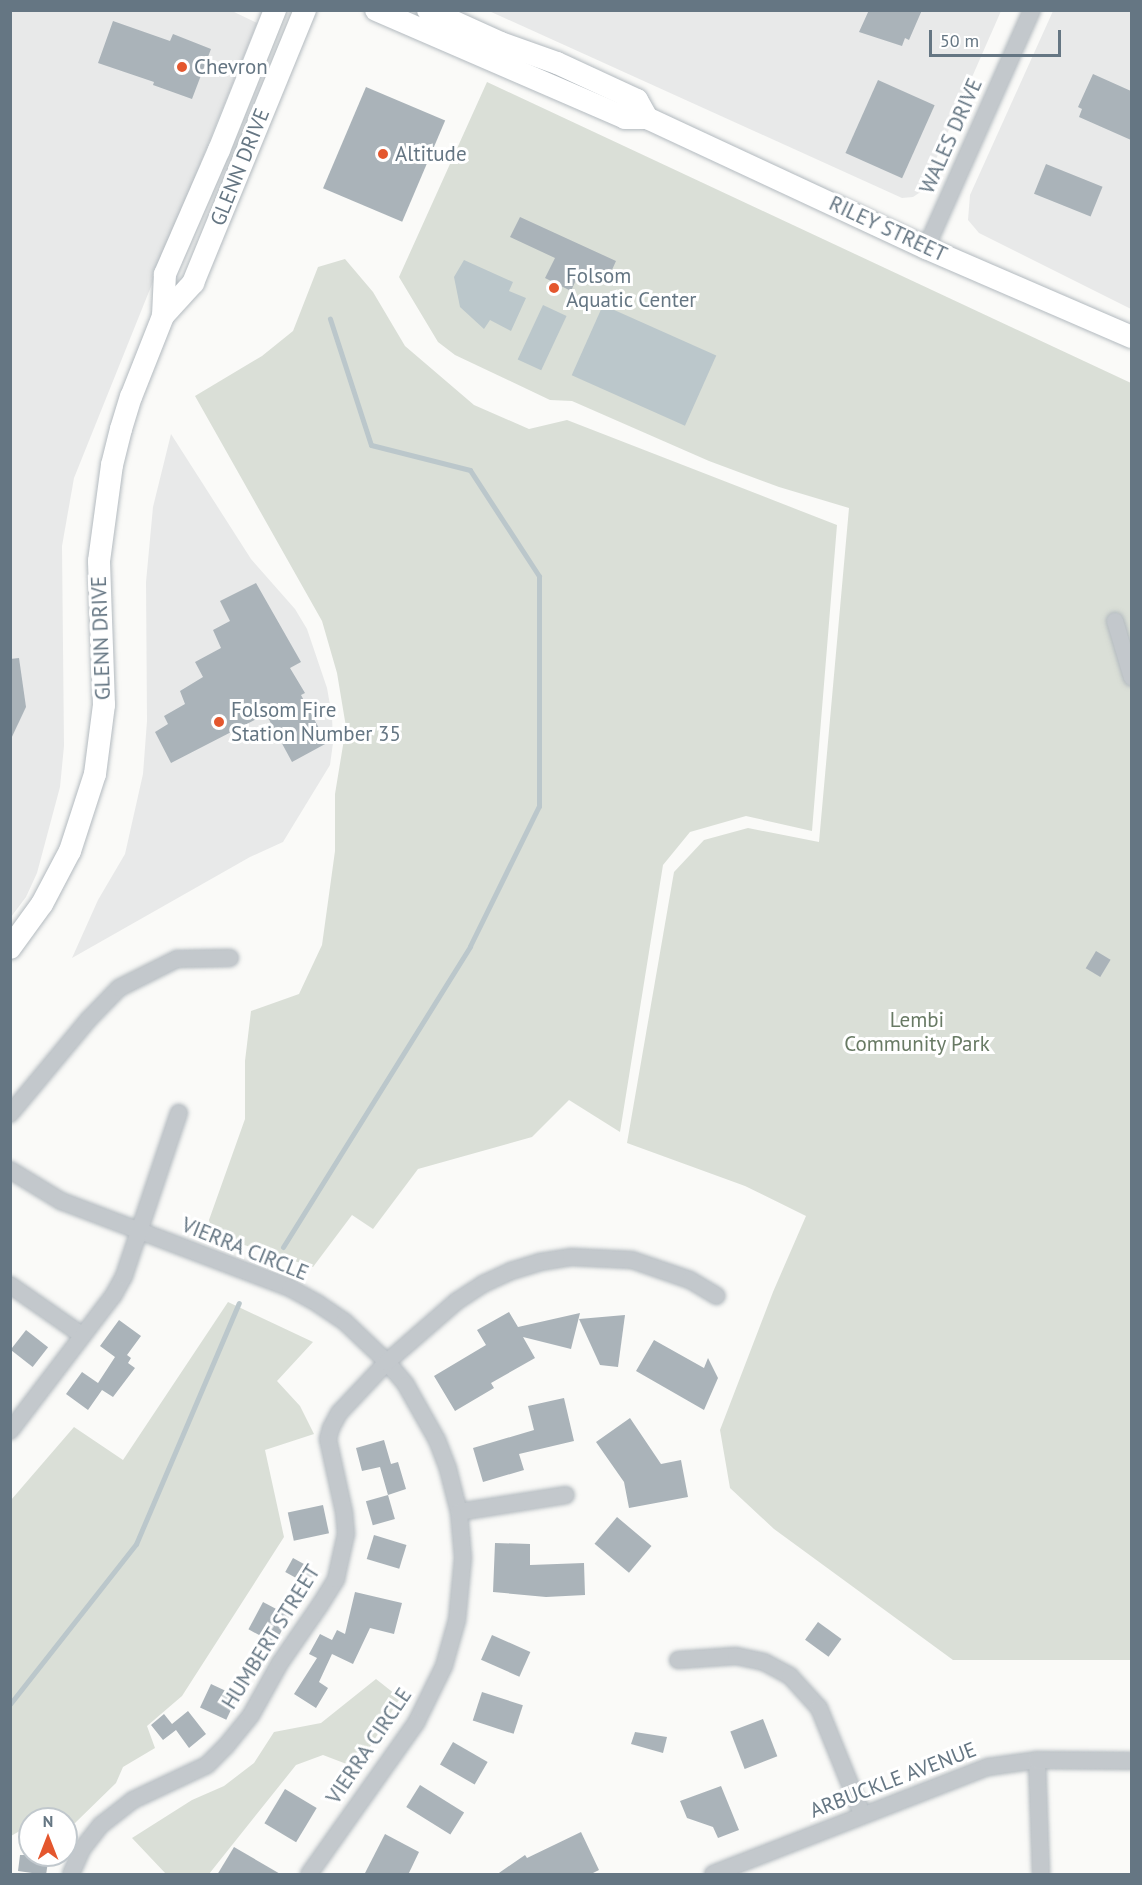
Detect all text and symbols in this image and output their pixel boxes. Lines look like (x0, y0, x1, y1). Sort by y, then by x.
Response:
scale bar (932, 18, 1064, 56)
text: 50 m (940, 29, 979, 52)
place label: Chevron (194, 54, 268, 80)
marker: Chevron (175, 60, 189, 74)
street label: WALES DRIVE (914, 74, 988, 198)
street label: GLENN DRIVE (205, 105, 275, 229)
place label: Altitude (395, 141, 467, 167)
marker: Altitude (376, 147, 390, 161)
street label: RILEY STREET (825, 191, 951, 267)
place label: Folsom Aquatic Center (566, 263, 697, 313)
marker: Folsom Aquatic Center (547, 281, 561, 295)
street label: GLENN DRIVE (86, 575, 116, 701)
place label: Folsom Fire Station Number 35 (231, 697, 401, 747)
marker: Folsom Fire Station Number 35 (212, 715, 226, 729)
park label: Lembi Community Park (844, 1007, 990, 1057)
street label: VIERRA CIRCLE (178, 1212, 312, 1286)
street label: HUMBERT STREET (216, 1560, 326, 1714)
street label: VIERRA CIRCLE (321, 1683, 417, 1809)
street label: ARBUCKLE AVENUE (806, 1737, 980, 1823)
north arrow (18, 1807, 78, 1867)
text: N (43, 1811, 53, 1831)

